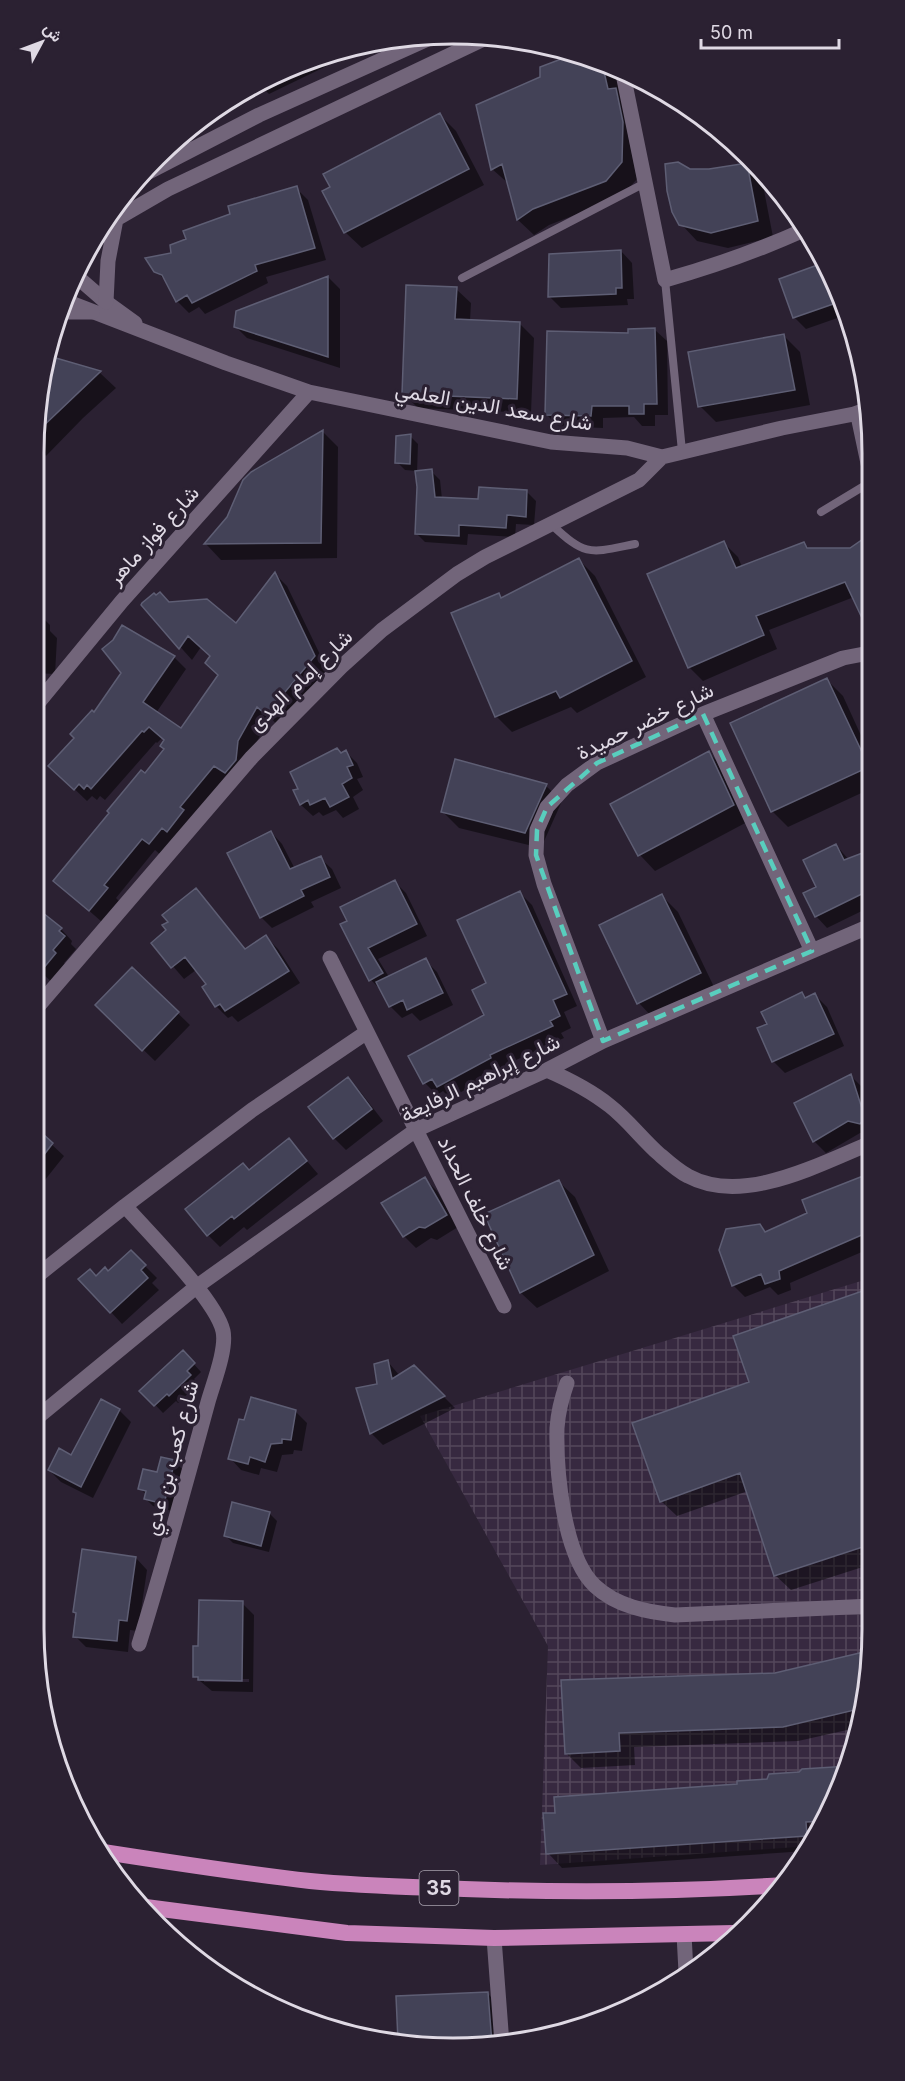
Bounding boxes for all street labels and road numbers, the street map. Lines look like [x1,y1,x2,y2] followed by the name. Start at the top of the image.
[393,376,595,441] street label: شارع سعد الدين العلمي
[101,480,205,592] street label: شارع فواز ماهر
[243,624,359,737] street label: شارع إمام الهدى
[573,677,718,767] street label: شارع خضر حميدة
[396,1029,565,1129] street label: شارع إبراهيم الرفايعة
[431,1132,519,1275] street label: شارع خلف الحداد
[138,1378,208,1539] street label: شارع كعب بن عدي
[420,1871,458,1905] road number: 35

